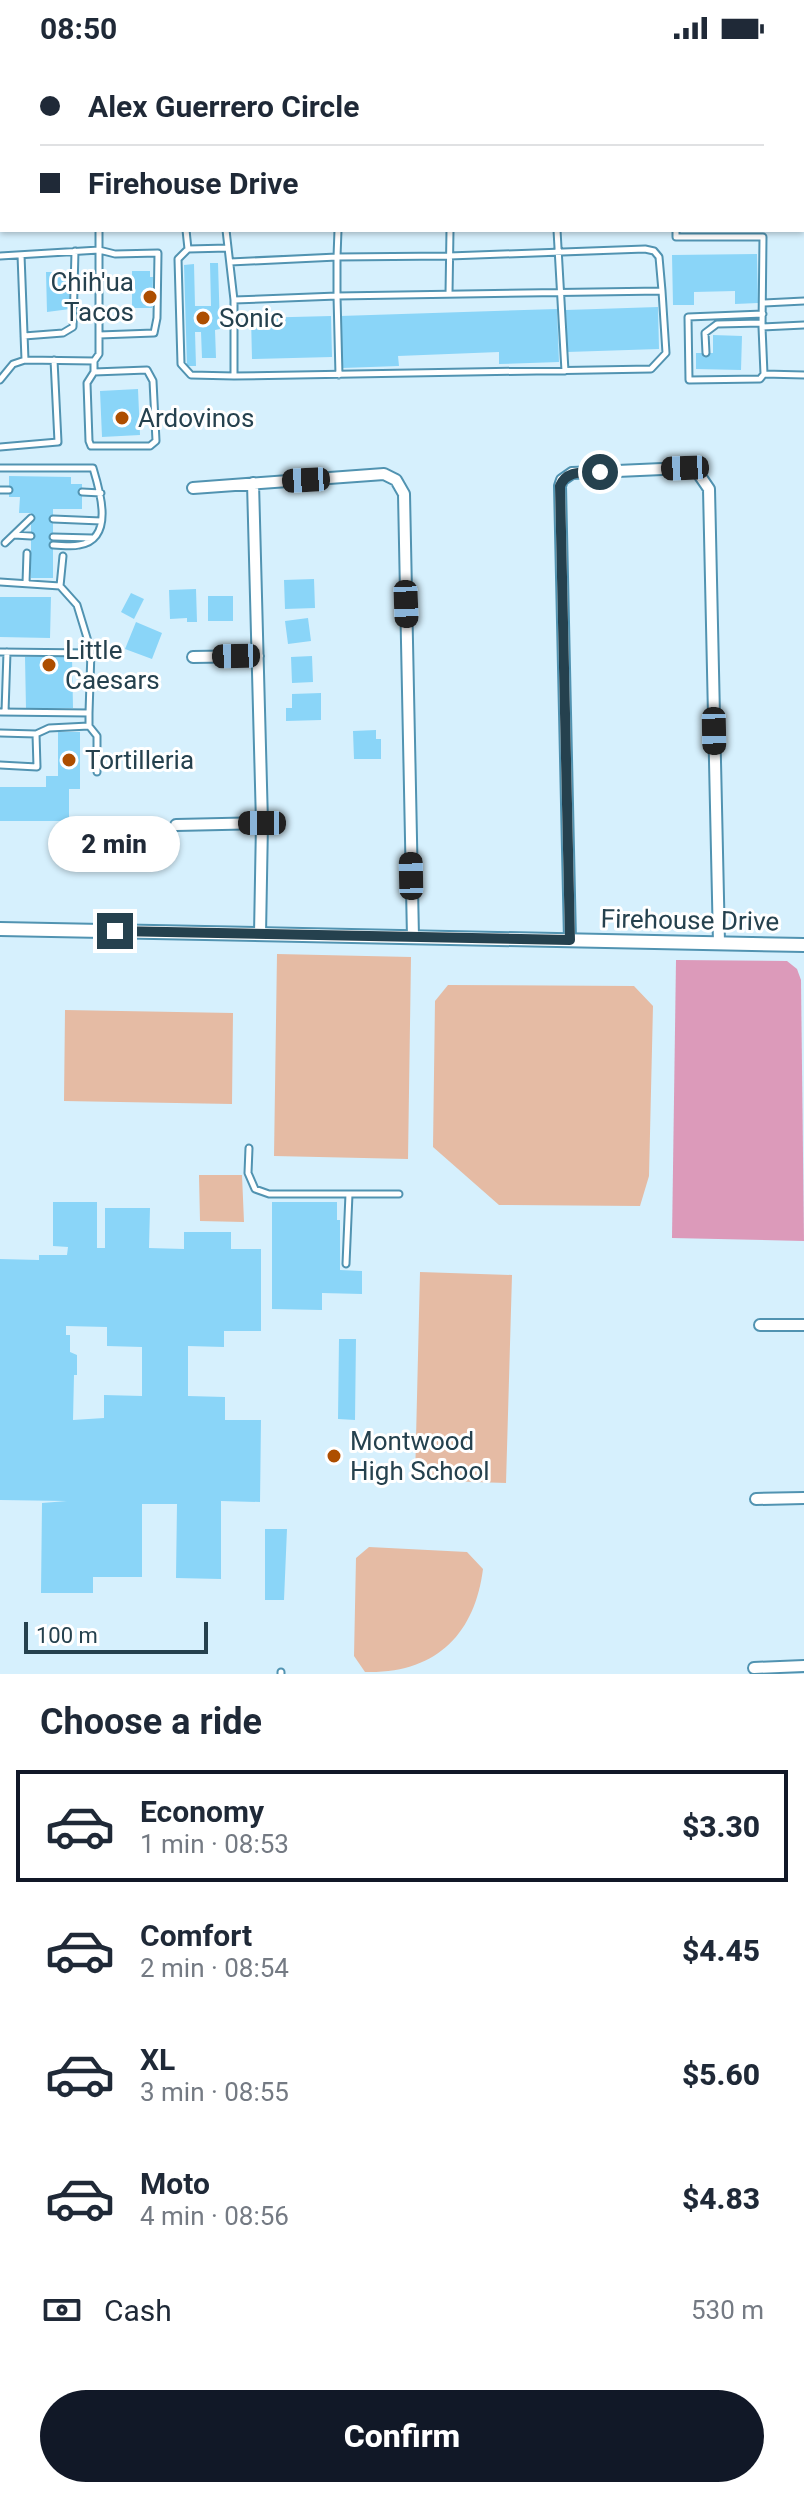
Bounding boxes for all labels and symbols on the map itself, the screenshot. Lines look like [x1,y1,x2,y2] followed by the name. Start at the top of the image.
[50,267,134,327] place label: Chih'ua Tacos
[141,288,159,306] marker: Chih'ua Tacos
[219,303,284,333] place label: Sonic
[194,309,212,327] marker: Sonic
[138,403,254,433] place label: Ardovinos
[113,409,131,427] marker: Ardovinos
[582,454,618,490] route start
[661,455,709,481] car
[281,467,331,493] car
[393,580,419,628] car
[65,635,160,695] place label: Little Caesars
[212,644,260,668] car
[40,656,58,674] marker: Little Caesars
[702,707,726,755] car
[85,745,194,775] place label: Tortilleria
[60,751,78,769] marker: Tortilleria
[238,811,286,835] car
[49,815,181,871] callout: 2 min
[399,852,423,900] car
[600,903,780,937] street label: Firehouse Drive
[97,913,133,949] route end
[350,1426,490,1486] place label: Montwood High School
[325,1447,343,1465] marker: Montwood High School
[24,1618,208,1654] scale bar

